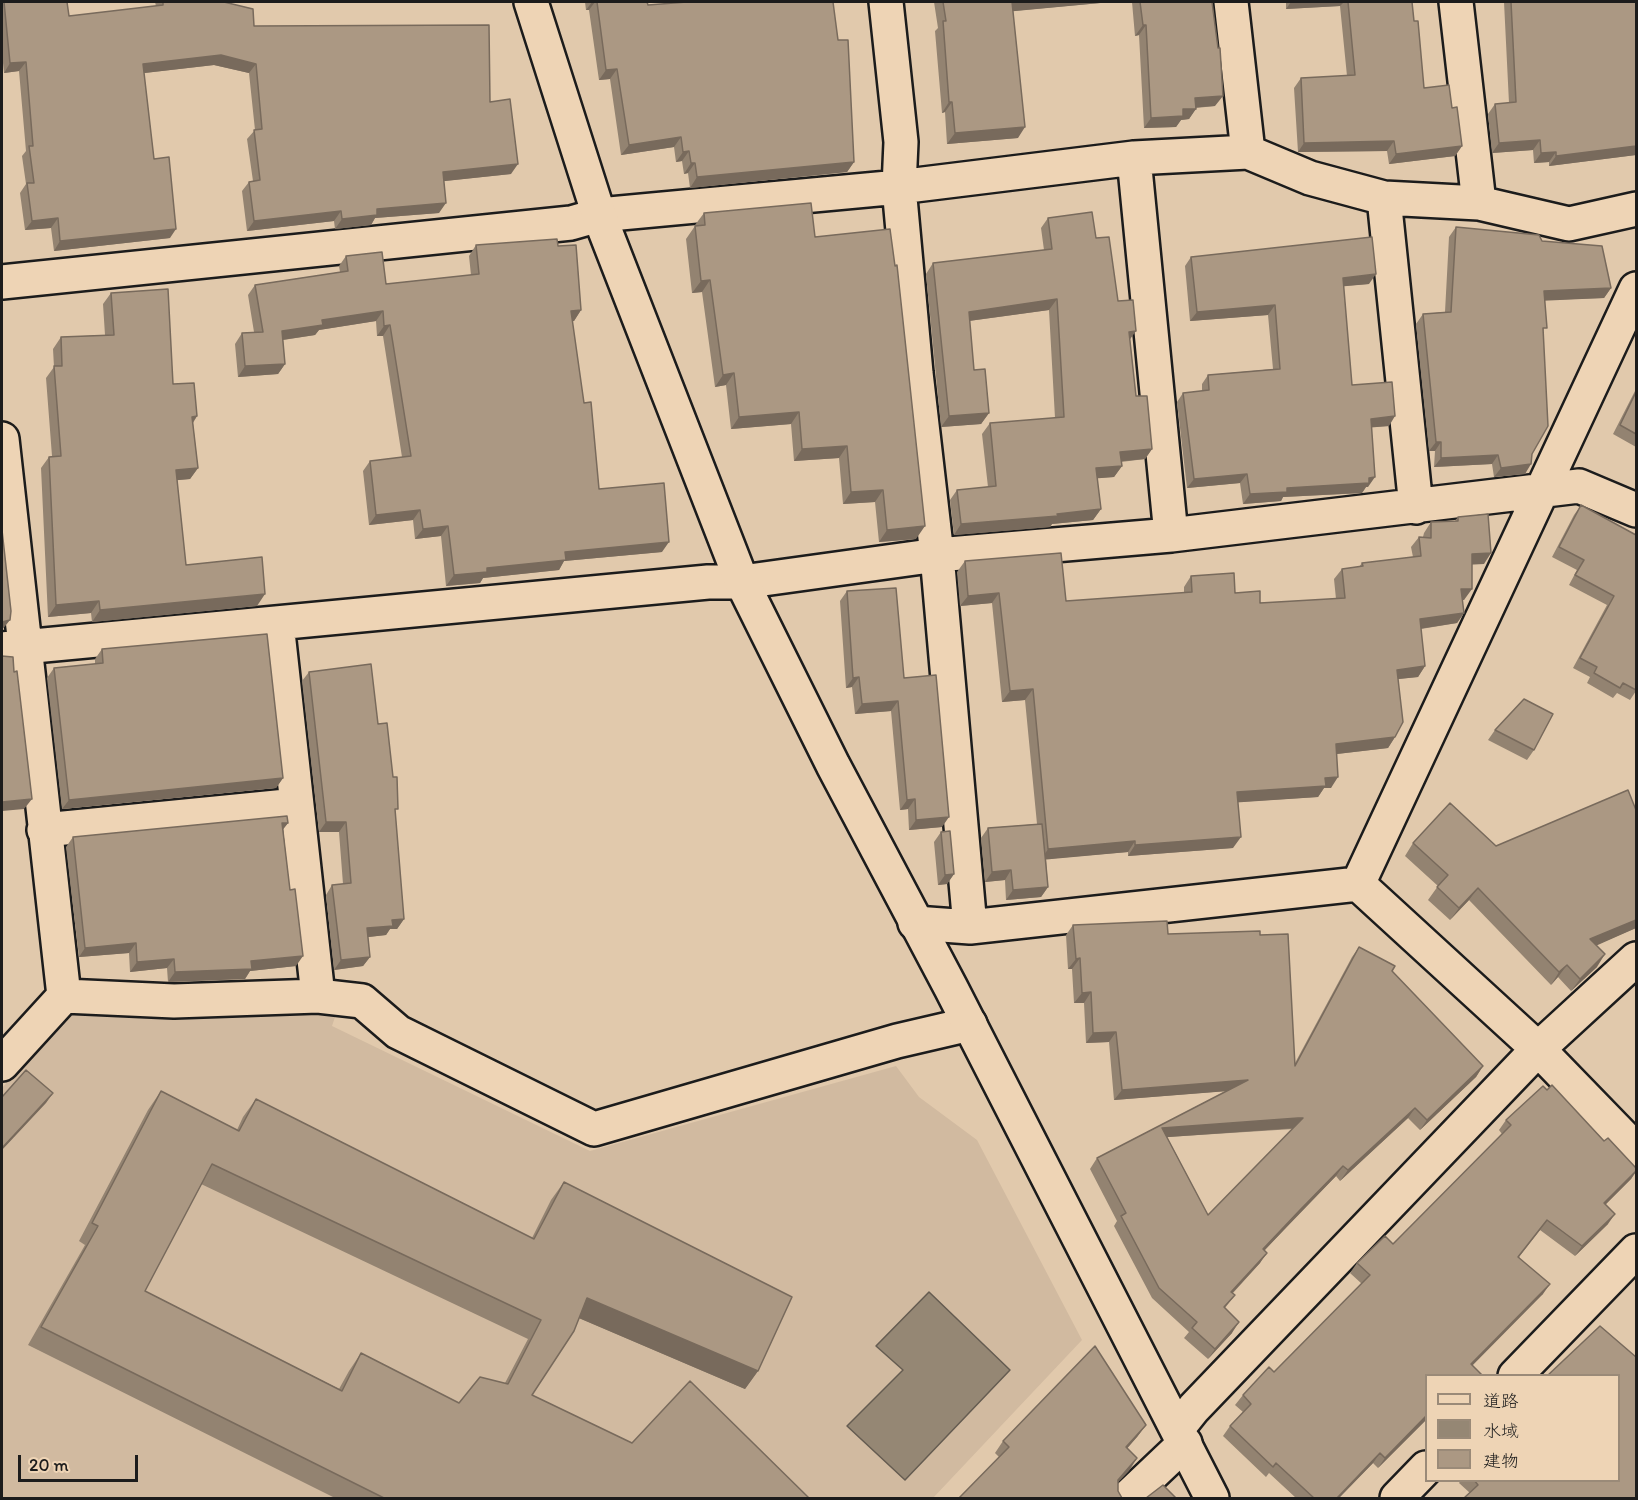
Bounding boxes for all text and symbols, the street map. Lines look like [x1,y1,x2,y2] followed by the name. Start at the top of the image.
[1425,1374,1620,1482] legend
[1483,1390,1519,1412] text: 道路
[1483,1420,1519,1442] text: 水域
[21,1443,141,1481] scale bar
[1483,1450,1519,1472] text: 建物
[29,1454,69,1476] text: 20 m

